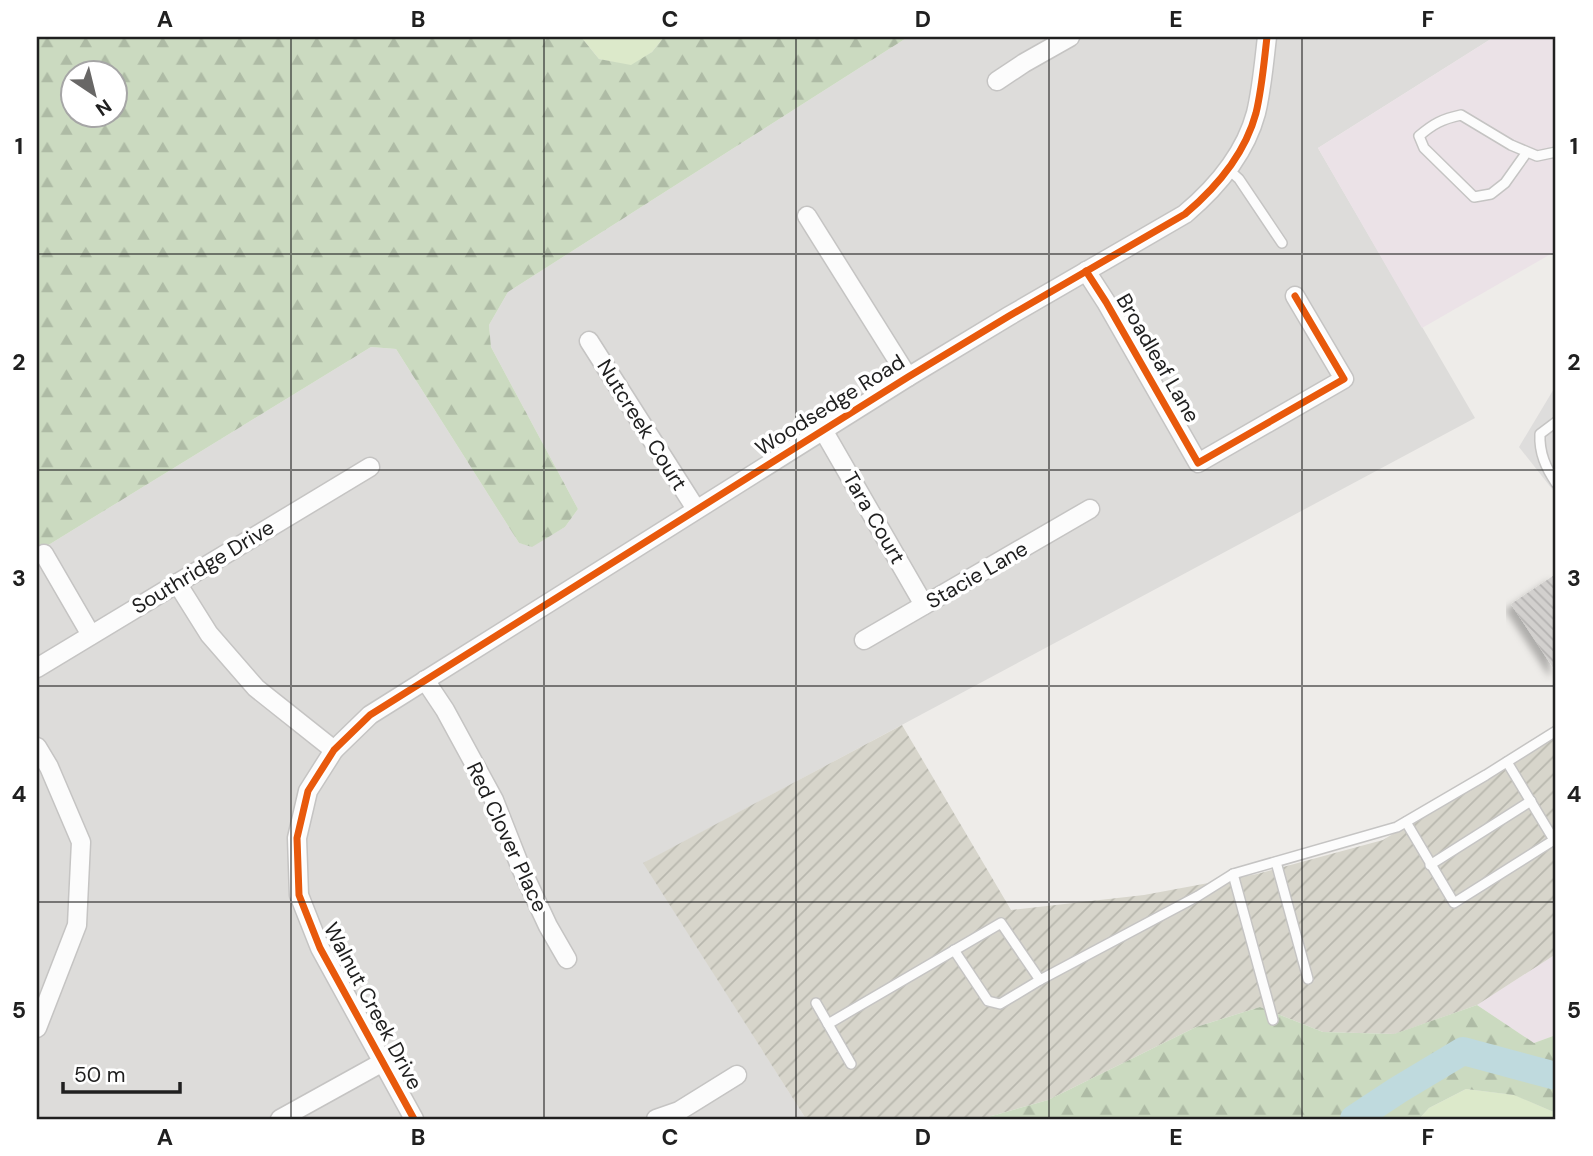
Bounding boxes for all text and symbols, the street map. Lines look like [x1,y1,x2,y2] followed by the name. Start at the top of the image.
[157,4,173,34] text: A
[411,4,425,34] text: B
[662,4,678,34] text: C
[915,4,931,34] text: D
[1169,4,1183,34] text: E
[1422,4,1435,34] text: F
[60,60,130,130] north arrow
[91,93,116,122] text: N
[15,131,23,161] text: 1
[1570,131,1578,161] text: 1
[1110,289,1206,428] street label: Broadleaf Lane
[12,347,26,377] text: 2
[1567,347,1581,377] text: 2
[750,348,910,462] street label: Woodsedge Road
[591,354,693,496] street label: Nutcreek Court
[836,467,912,569] street label: Tara Court
[127,513,279,621] street label: Southridge Drive
[921,535,1033,615] street label: Stacie Lane
[12,563,26,593] text: 3
[1567,563,1581,593] text: 3
[460,758,554,917] street label: Red Clover Place
[12,779,27,809] text: 4
[1567,779,1582,809] text: 4
[317,918,429,1095] street label: Walnut Creek Drive
[12,995,26,1025] text: 5
[1567,995,1581,1025] text: 5
[63,1051,180,1095] scale bar
[74,1061,125,1089] text: 50 m
[157,1122,173,1152] text: A
[411,1122,425,1152] text: B
[662,1122,678,1152] text: C
[915,1122,931,1152] text: D
[1169,1122,1183,1152] text: E
[1422,1122,1435,1152] text: F

